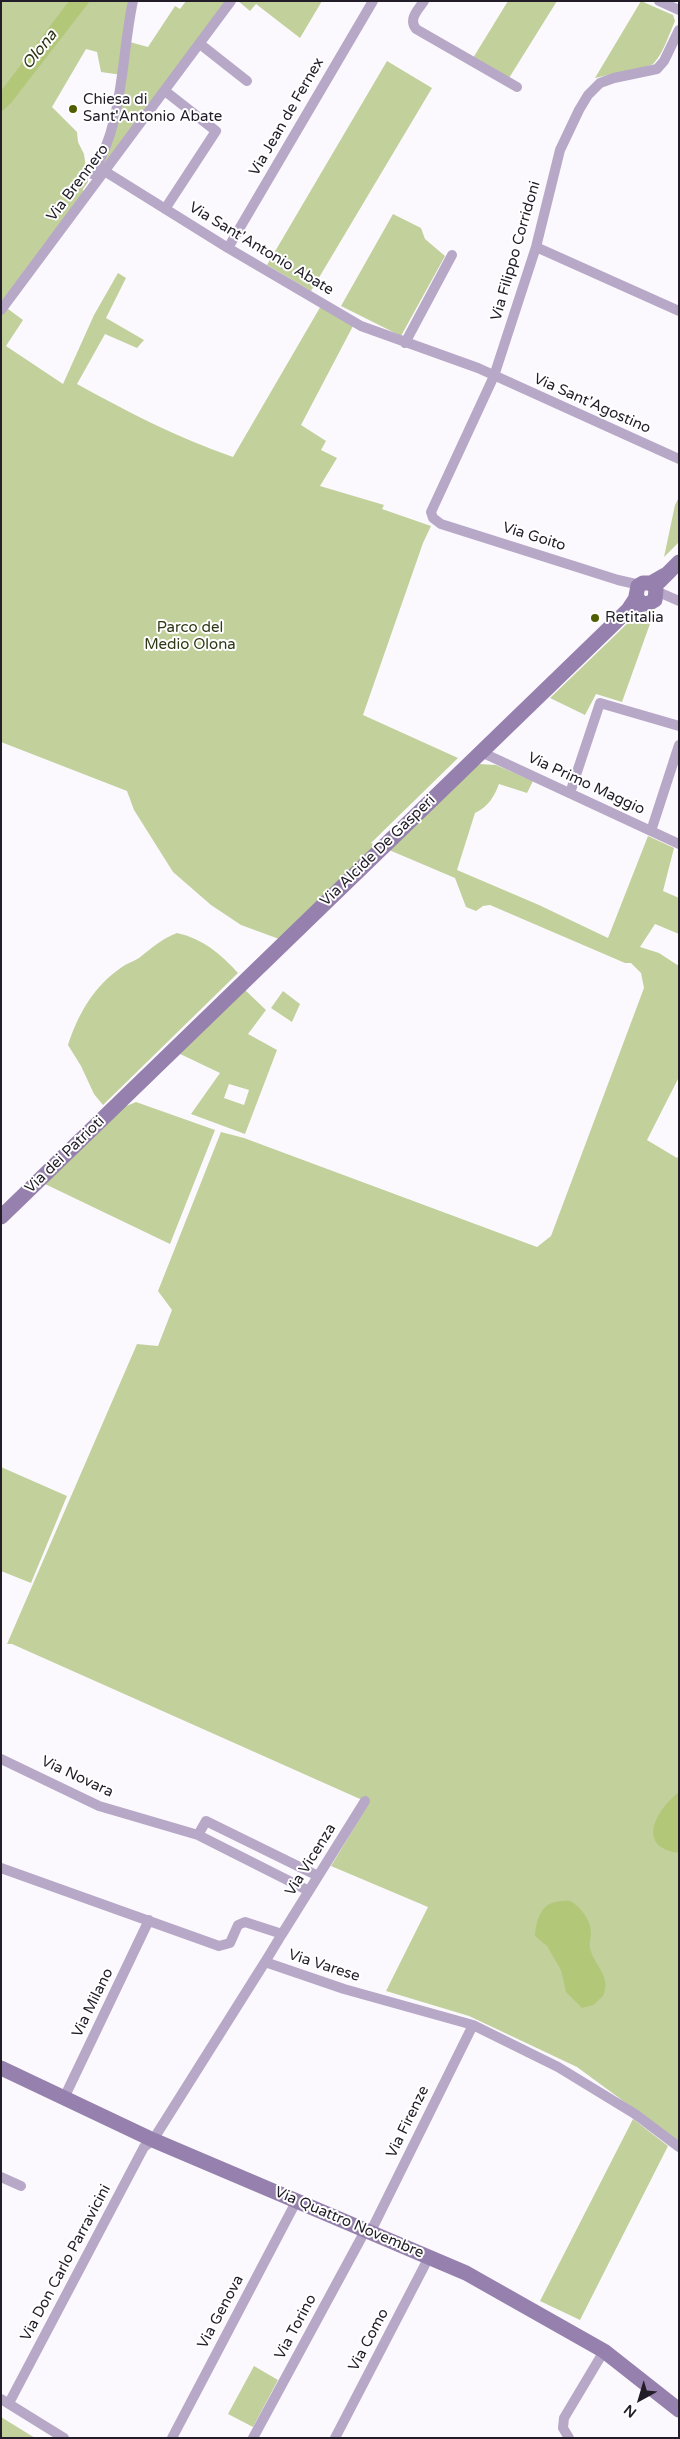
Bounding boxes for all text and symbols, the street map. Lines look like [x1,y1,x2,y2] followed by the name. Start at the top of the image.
[18,26,62,74] water label: Olona
[246,55,328,179] street label: Via Jean de Fernex
[83,91,222,126] place label: Chiesa di Sant'Antonio Abate
[67,103,79,115] marker: Chiesa di Sant'Antonio Abate
[43,141,113,225] street label: Via Brennero
[487,179,545,323] street label: Via Filippo Corridoni
[185,199,337,299] street label: Via Sant'Antonio Abate
[531,370,653,438] street label: Via Sant'Agostino
[500,519,568,555] street label: Via Goito
[605,609,664,627] place label: Retitalia
[589,612,601,624] marker: Retitalia
[144,619,236,654] park label: Parco del Medio Olona
[525,749,647,819] street label: Via Primo Maggio
[317,792,439,910] street label: Via Alcide De Gasperi
[21,1113,109,1197] street label: Via dei Patrioti
[38,1752,116,1802] street label: Via Novara
[282,1821,340,1899] street label: Via Vicenza
[286,1946,362,1986] street label: Via Varese
[69,1965,117,2041] street label: Via Milano
[383,2083,433,2161] street label: Via Firenze
[17,2182,115,2344] street label: Via Don Carlo Parravicini
[272,2183,426,2263] street label: Via Quattro Novembre
[194,2272,248,2352] street label: Via Genova
[271,2291,321,2363] street label: Via Torino
[345,2306,393,2374] street label: Via Como
[615,2374,665,2424] north arrow
[621,2401,640,2421] text: N

